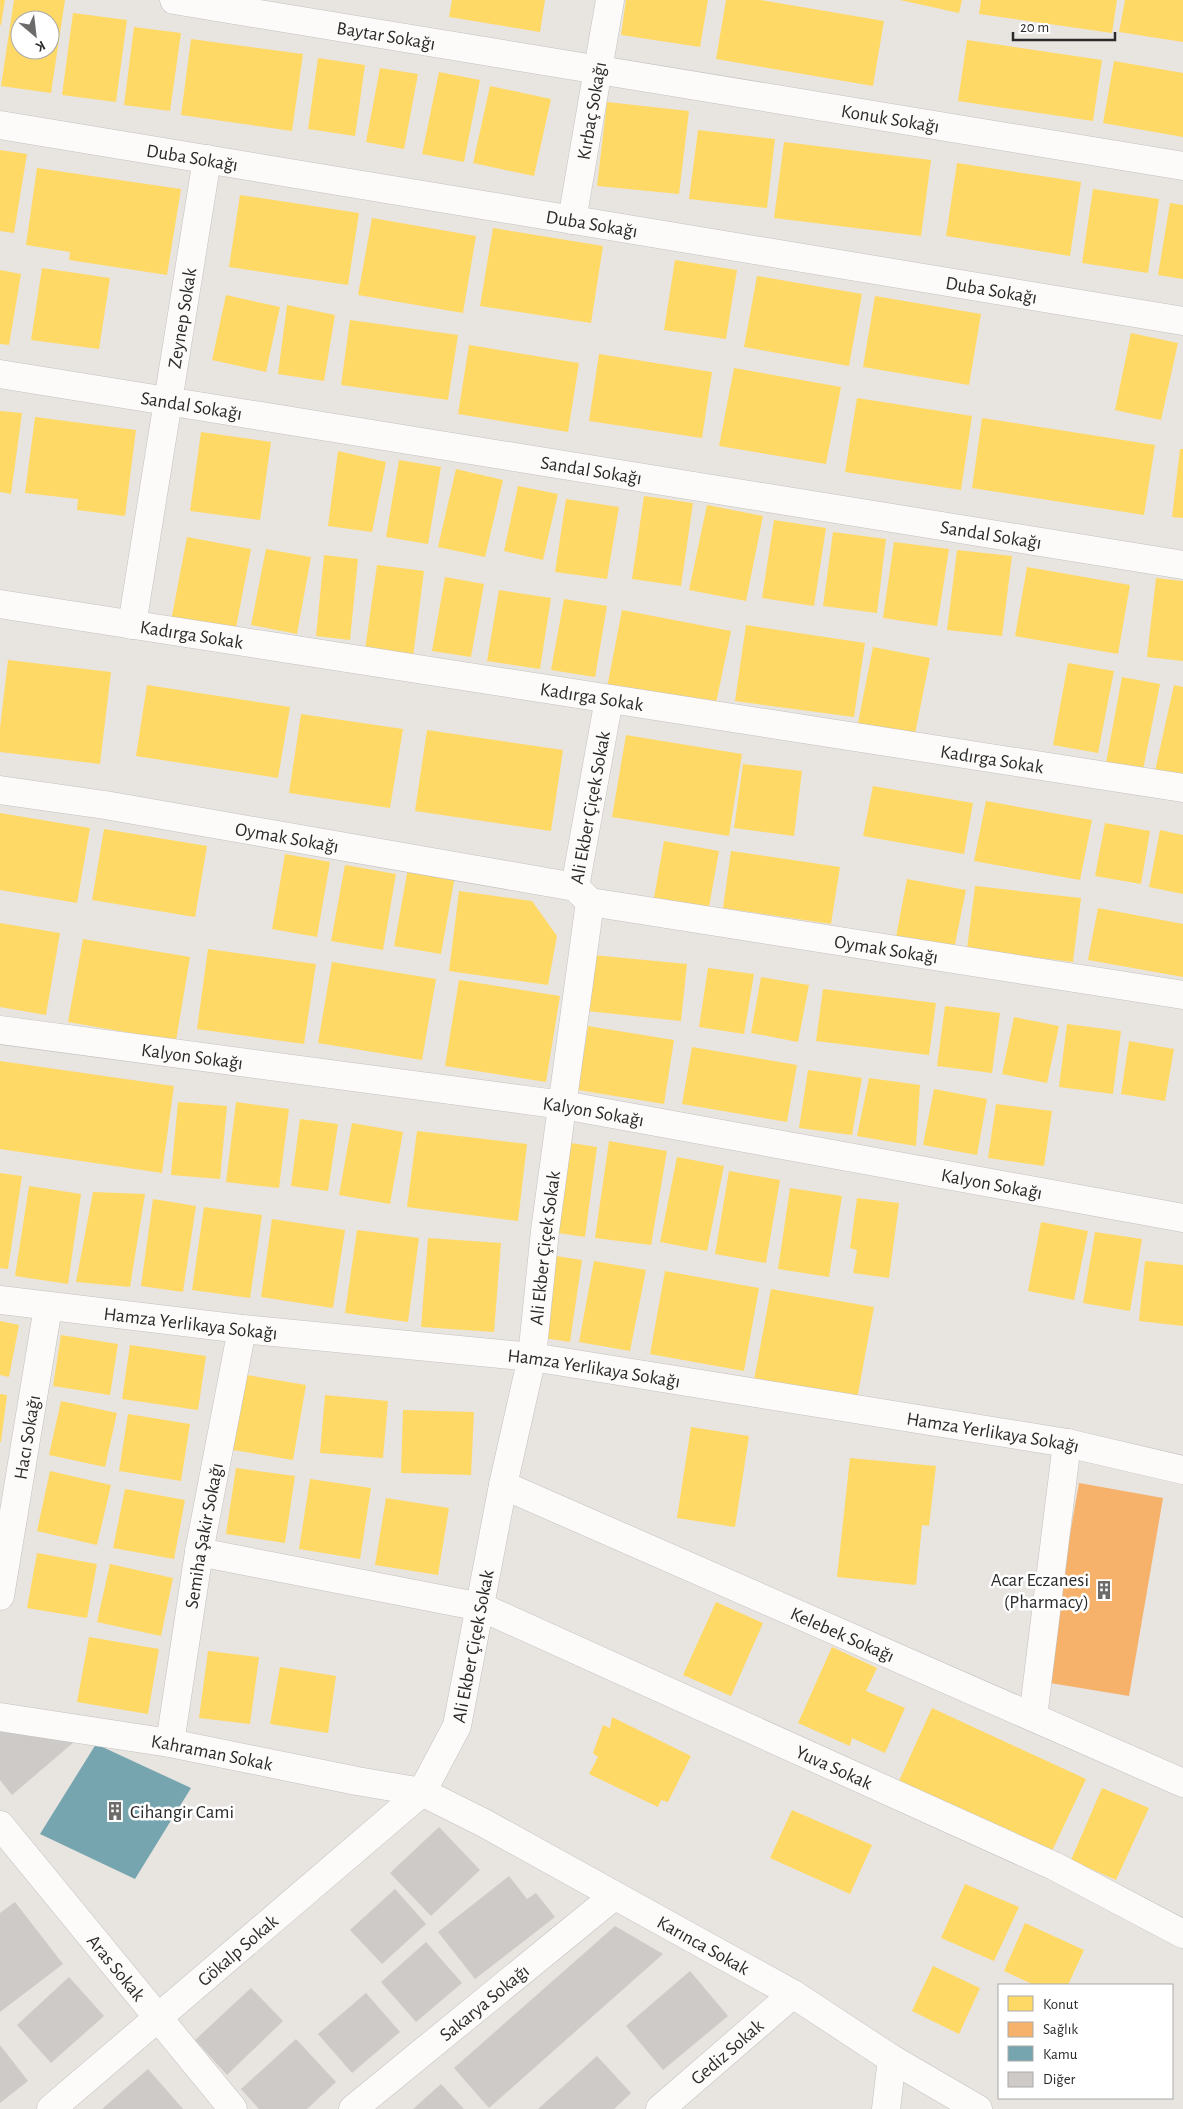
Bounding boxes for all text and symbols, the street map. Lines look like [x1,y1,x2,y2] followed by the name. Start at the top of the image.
[10,10,60,60] north arrow
[1013,10,1116,42] scale bar
[335,19,437,54] street label: Baytar Sokağı
[1020,20,1049,35] text: 20 m
[33,37,48,54] text: K
[575,60,610,161] street label: Kırbaç Sokağı
[840,102,941,137] street label: Konuk Sokağı
[145,141,239,175] street label: Duba Sokağı
[544,208,639,241] street label: Duba Sokağı
[165,266,200,370] street label: Zeynep Sokak
[944,274,1038,308] street label: Duba Sokağı
[139,389,243,424] street label: Sandal Sokağı
[539,453,643,488] street label: Sandal Sokağı
[939,518,1043,553] street label: Sandal Sokağı
[139,618,245,653] street label: Kadırga Sokak
[539,680,645,715] street label: Kadırga Sokak
[568,729,614,886] street label: Ali Ekber Çiçek Sokak
[939,742,1045,777] street label: Kadırga Sokak
[234,820,340,857] street label: Oymak Sokağı
[833,932,939,967] street label: Oymak Sokağı
[140,1041,244,1073] street label: Kalyon Sokağı
[541,1094,645,1131] street label: Kalyon Sokağı
[940,1166,1044,1203] street label: Kalyon Sokağı
[527,1170,564,1326] street label: Ali Ekber Çiçek Sokak
[103,1305,278,1343] street label: Hamza Yerlikaya Sokağı
[507,1347,682,1392] street label: Hamza Yerlikaya Sokağı
[11,1394,44,1481] street label: Hacı Sokağı
[905,1409,1081,1457] street label: Hamza Yerlikaya Sokağı
[183,1461,227,1610] street label: Semiha Şakir Sokağı
[450,1568,498,1724] street label: Ali Ekber Çiçek Sokak
[991,1571,1089,1612] place label: Acar Eczanesi (Pharmacy)
[1093,1579,1115,1601] building icon: Acar Eczanesi (Pharmacy)
[787,1604,897,1666] street label: Kelebek Sokağı
[150,1732,275,1775] street label: Kahraman Sokak
[793,1743,875,1794] street label: Yuva Sokak
[104,1800,126,1822] building icon: Cihangir Cami
[130,1803,234,1822] place label: Cihangir Cami
[195,1912,282,1990] street label: Gökalp Sokak
[654,1913,752,1979] street label: Karınca Sokak
[83,1931,148,2005] street label: Aras Sokak
[437,1961,533,2045] street label: Sakarya Sokağı
[998,1984,1173,2099] legend
[1043,1997,1078,2012] text: Konut
[688,2016,768,2089] street label: Gediz Sokak
[1043,2022,1078,2037] text: Sağlık
[1043,2047,1078,2062] text: Kamu
[1043,2072,1076,2087] text: Diğer

